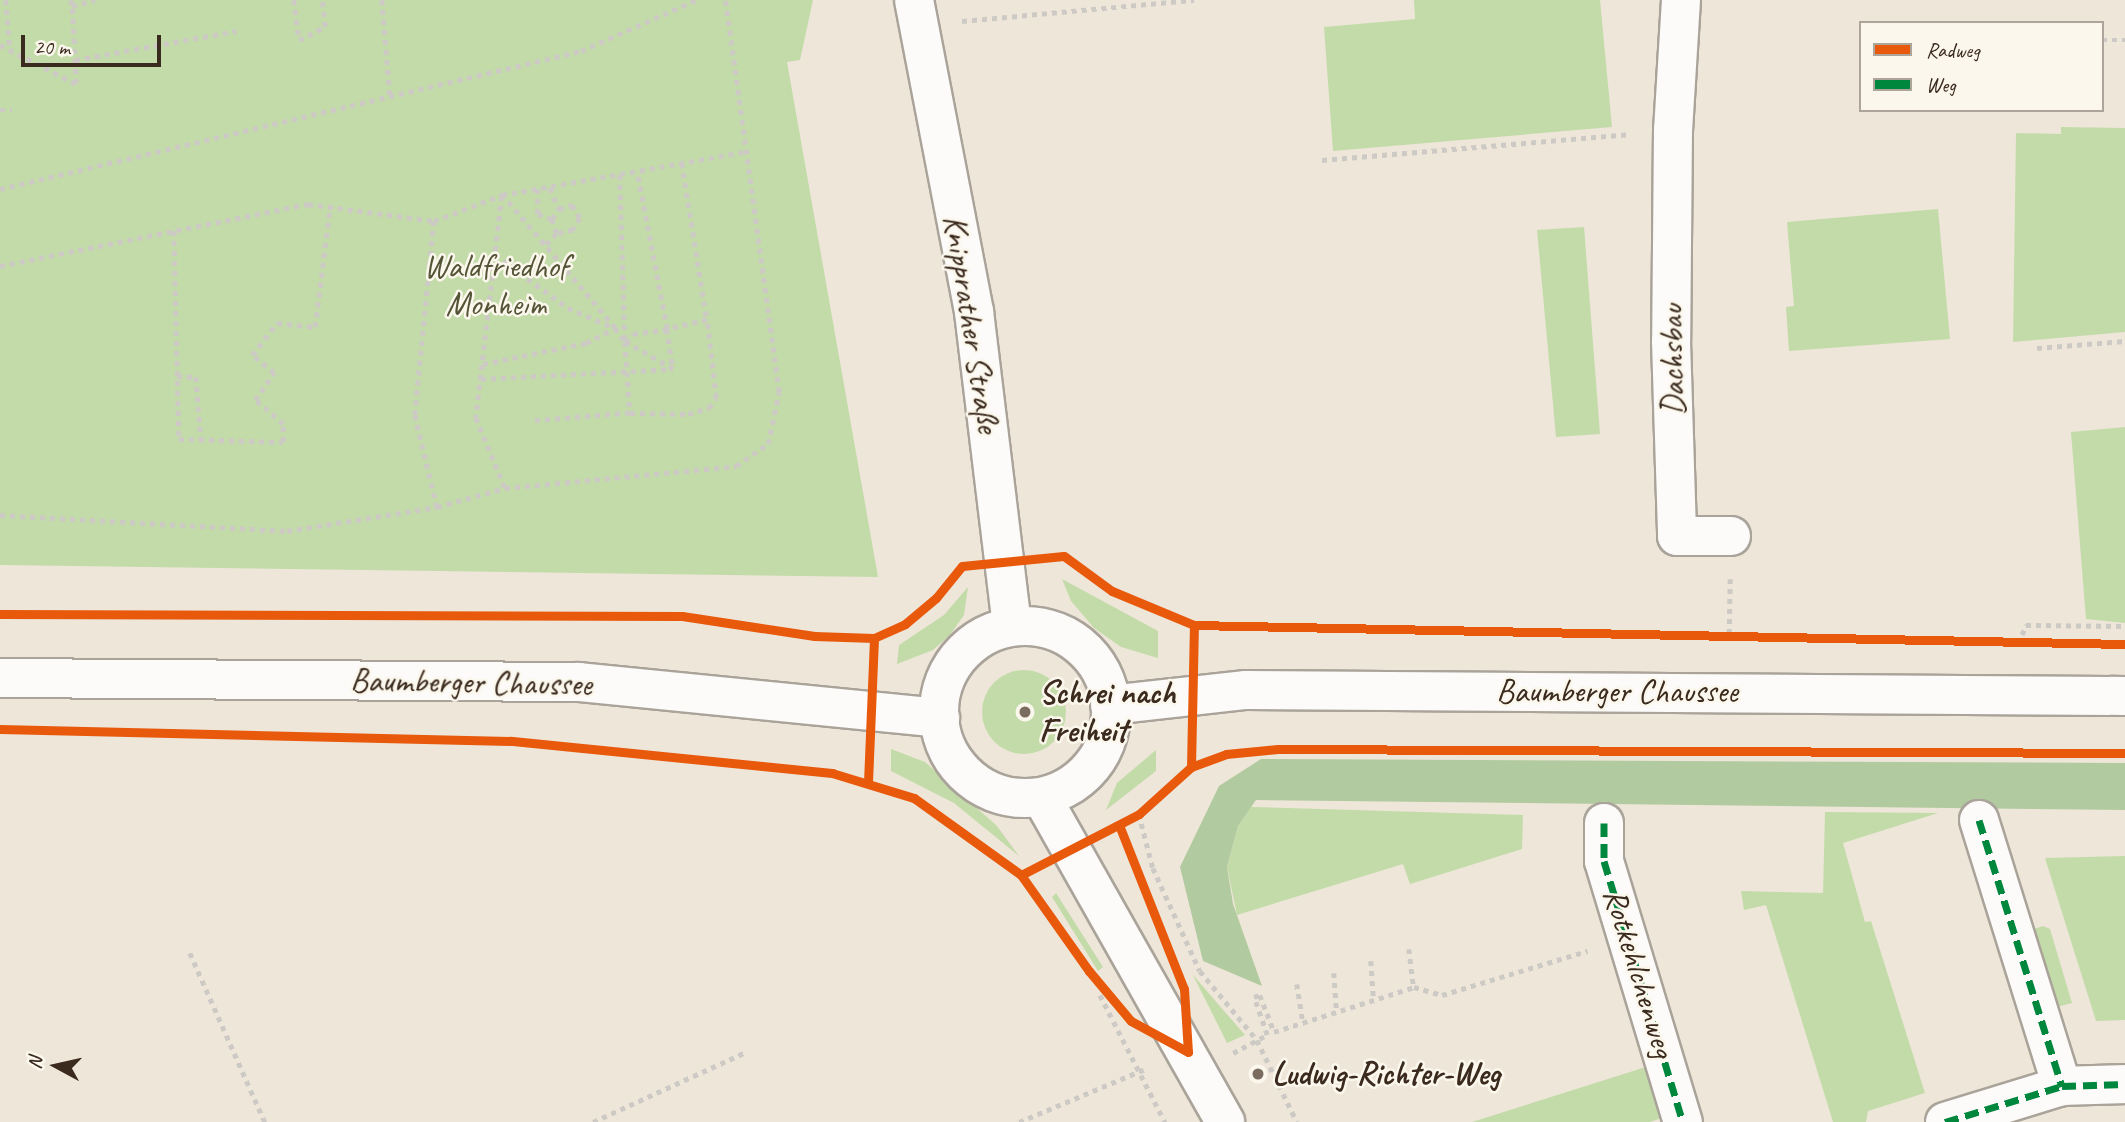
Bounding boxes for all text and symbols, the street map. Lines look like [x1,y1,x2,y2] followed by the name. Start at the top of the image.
[24,21,164,65] scale bar
[1859,21,2104,112] legend
[34,34,70,60] text: 20 m
[1926,37,1980,63] text: Radweg
[1926,72,1956,98] text: Weg
[934,212,1008,436] street label: Knipprather Straße
[424,247,568,325] park label: Waldfriedhof Monheim
[1652,304,1694,416] street label: Dachsbau
[349,661,593,705] street label: Baumberger Chaussee
[1495,672,1739,712] street label: Baumberger Chaussee
[1039,673,1176,751] place label: Schrei nach Freiheit
[1017,704,1033,720] marker: Schrei nach Freiheit
[1594,884,1684,1062] street label: Rotkehlchenweg
[21,1031,91,1101] north arrow
[1272,1054,1500,1094] place label: Ludwig-Richter-Weg
[23,1056,48,1071] text: N
[1250,1066,1266,1082] marker: Ludwig-Richter-Weg

